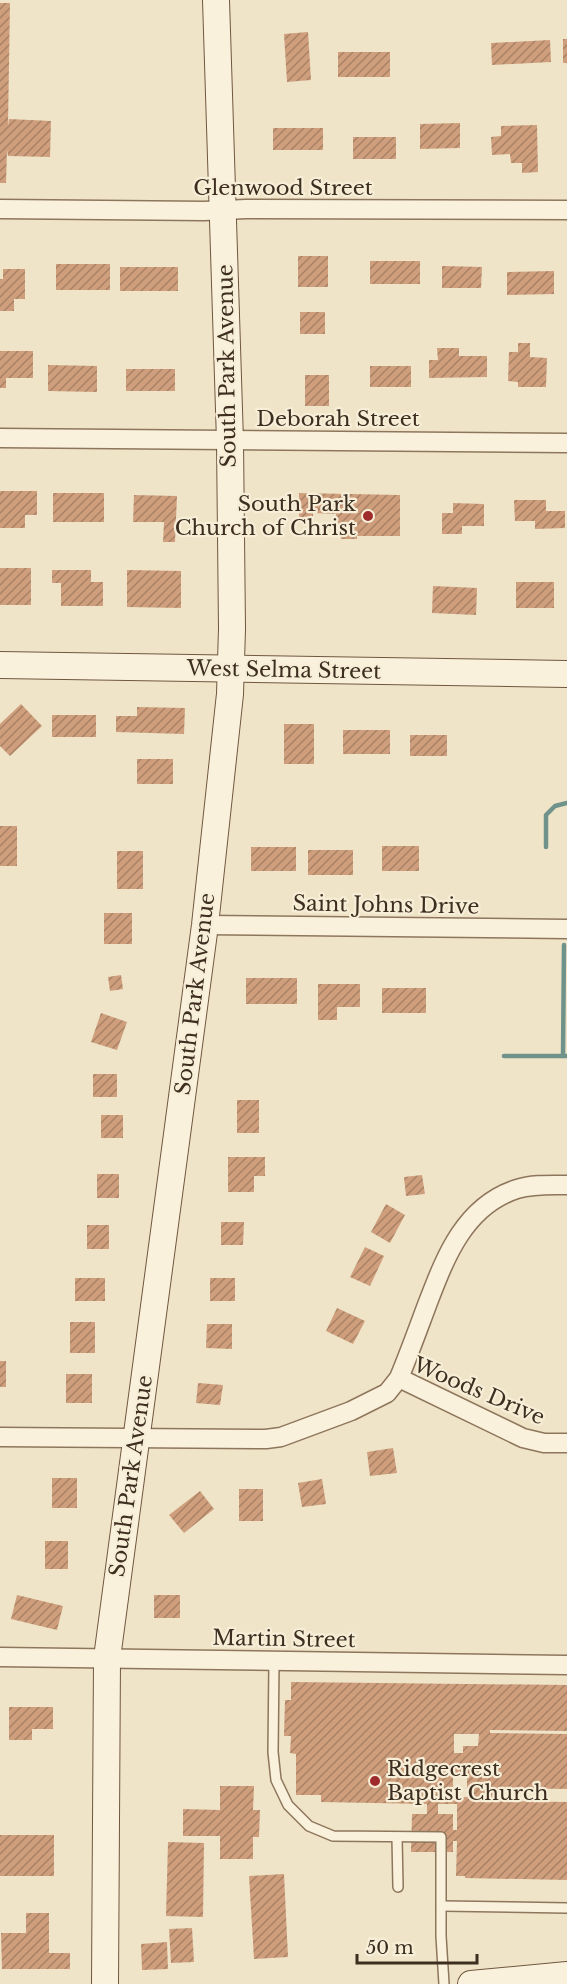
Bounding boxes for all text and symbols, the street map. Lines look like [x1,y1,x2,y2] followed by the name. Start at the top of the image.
[193,175,373,201] street label: Glenwood Street
[212,264,242,468] street label: South Park Avenue
[256,406,420,432] street label: Deborah Street
[175,491,356,541] place label: South Park Church of Christ
[361,509,375,523] marker: South Park Church of Christ
[186,655,381,685] street label: West Selma Street
[292,890,480,920] street label: Saint Johns Drive
[170,891,220,1097] street label: South Park Avenue
[408,1351,549,1430] street label: Woods Drive
[104,1373,158,1579] street label: South Park Avenue
[212,1625,356,1653] street label: Martin Street
[387,1756,548,1806] place label: Ridgecrest Baptist Church
[368,1774,382,1788] marker: Ridgecrest Baptist Church
[357,1927,477,1965] scale bar
[366,1937,414,1959] text: 50 m

